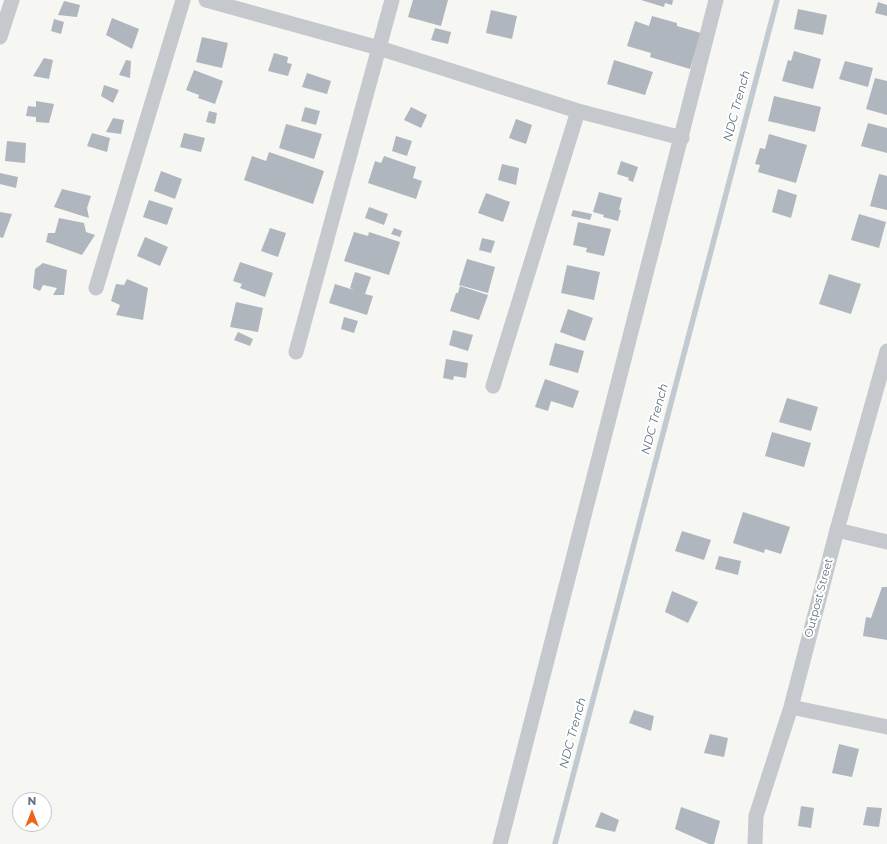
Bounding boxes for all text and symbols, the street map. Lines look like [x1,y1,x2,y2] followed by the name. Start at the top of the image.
[721,69,753,143] water label: NDC Trench
[639,382,671,456] water label: NDC Trench
[802,557,836,639] street label: Outpost Street
[557,696,589,770] water label: NDC Trench
[12,792,52,832] north arrow
[28,794,36,808] text: N

